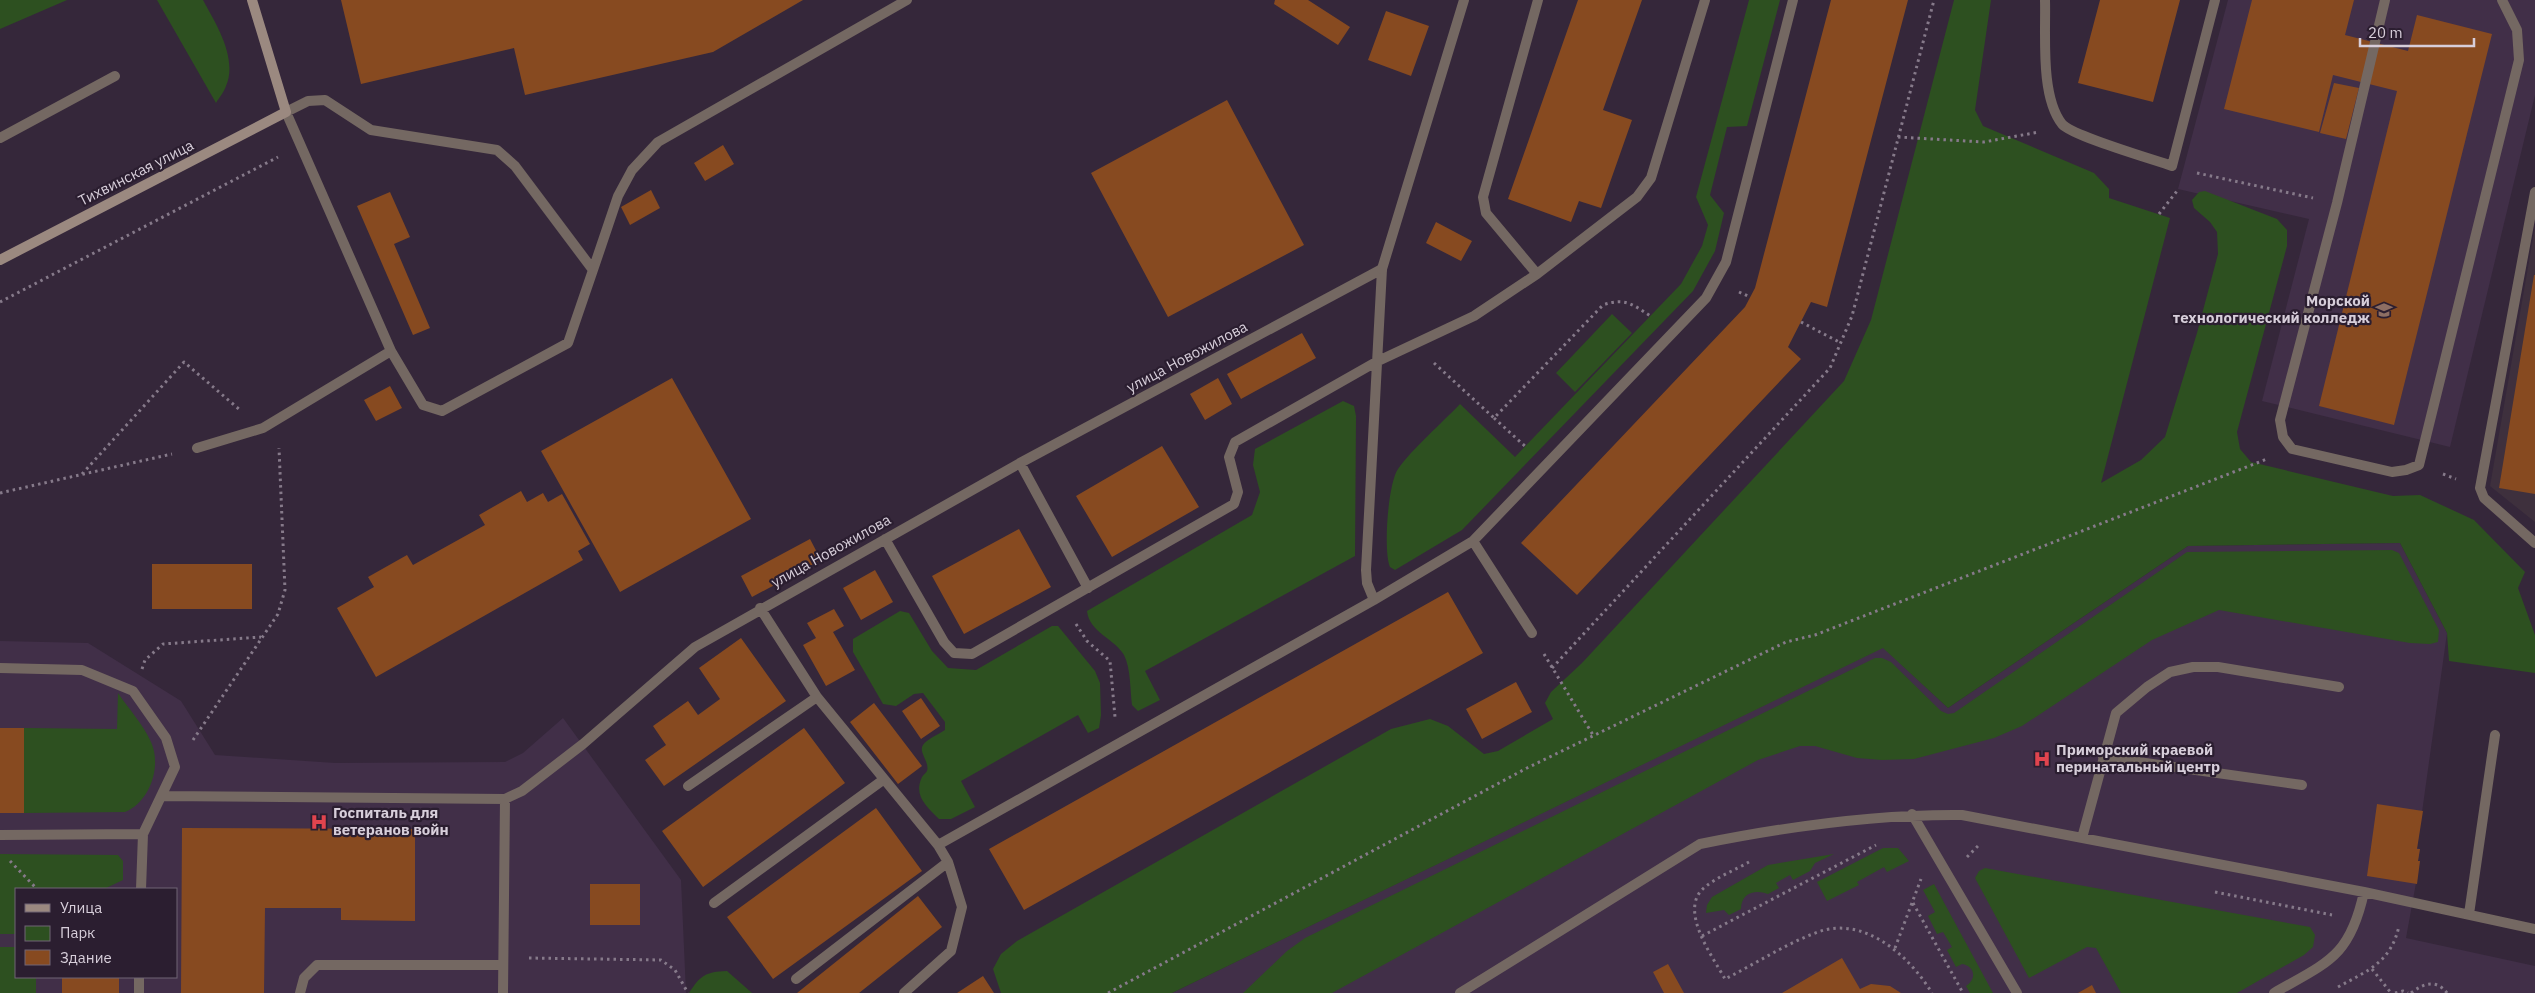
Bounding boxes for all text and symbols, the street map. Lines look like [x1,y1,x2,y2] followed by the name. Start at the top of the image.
[2360,15,2474,47] scale bar
[2368,23,2403,42] text: 20 m
[75,135,197,210] street label: Тихвинская улица
[2173,291,2370,327] place label: Морской технологический колледж
[2374,300,2394,320] school or university icon: Морской технологический колледж
[1123,317,1250,396] street label: улица Новожилова
[767,510,894,591] street label: улица Новожилова
[2056,740,2220,776] place label: Приморский краевой перинатальный центр
[2032,749,2052,769] hospital icon: Приморский краевой перинатальный центр
[333,803,449,839] place label: Госпиталь для ветеранов войн
[309,812,329,832] hospital icon: Госпиталь для ветеранов войн
[15,888,178,978] legend
[60,898,102,917] text: Улица
[60,923,95,942] text: Парк
[60,948,112,967] text: Здание

